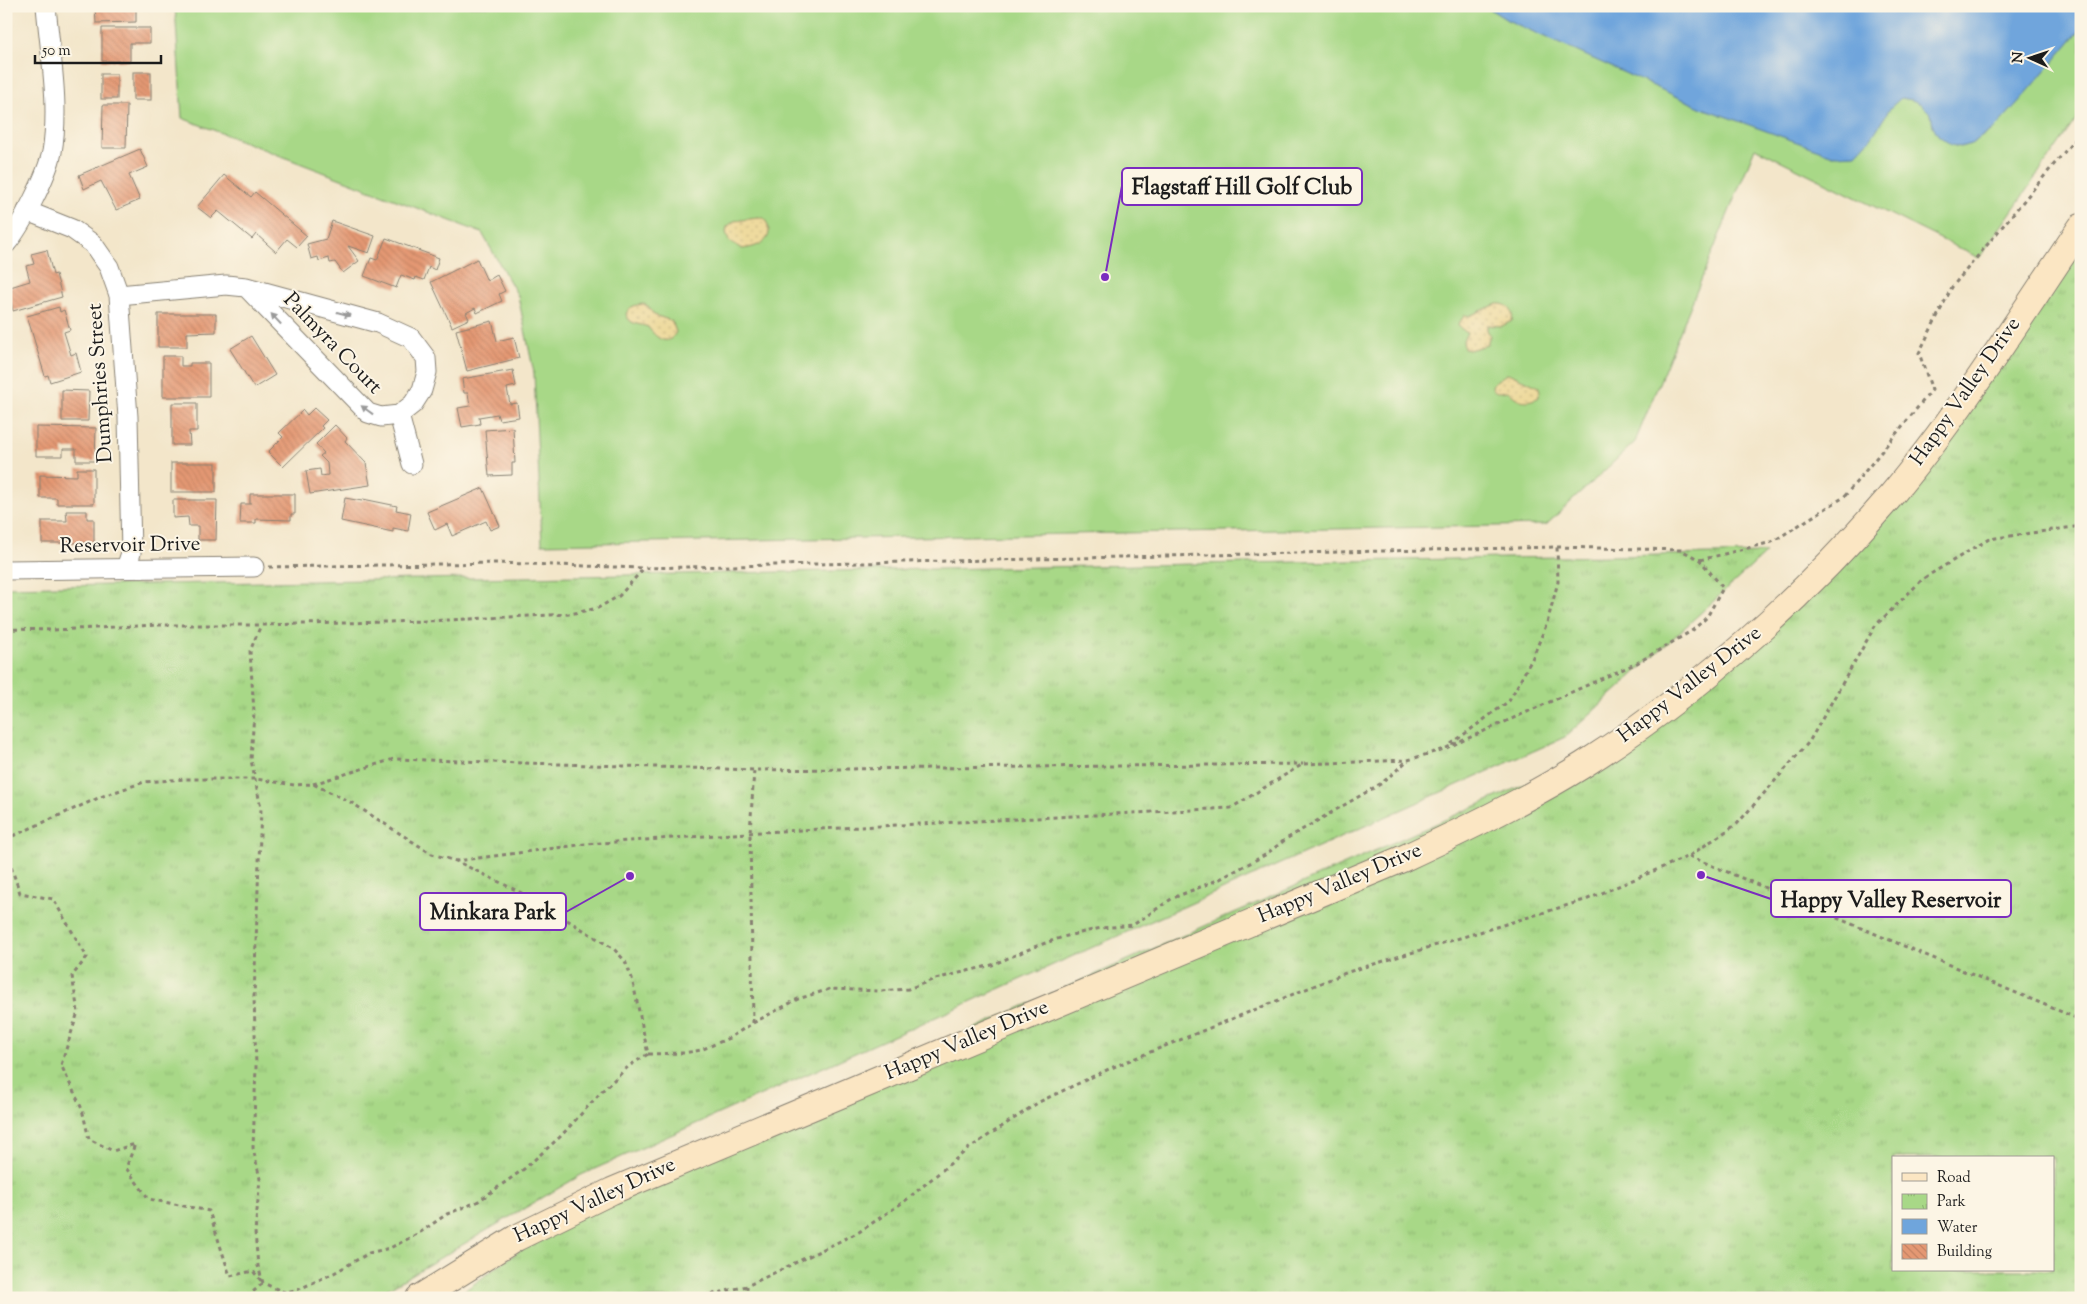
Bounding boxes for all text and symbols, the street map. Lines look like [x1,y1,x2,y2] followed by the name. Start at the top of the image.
[35,32,161,64] scale bar
[2004,32,2054,82] north arrow
[41,41,71,62] text: 50 m
[2009,51,2029,64] text: N
[1122,168,1362,205] callout: Flagstaff Hill Golf Club
[1132,173,1352,205] text: Flagstaff Hill Golf Club
[276,286,388,402] street label: Palmyra Court
[80,302,122,464] street label: Dumphries Street
[336,310,351,318] one-way arrow
[1903,312,2029,472] street label: Happy Valley Drive
[270,313,282,325] one-way arrow
[360,405,374,415] one-way arrow
[59,530,201,562] street label: Reservoir Drive
[1612,619,1768,751] street label: Happy Valley Drive
[1253,836,1427,932] street label: Happy Valley Drive
[1771,880,2011,917] callout: Happy Valley Reservoir
[1781,886,2002,918] text: Happy Valley Reservoir
[420,893,566,930] callout: Minkara Park
[430,898,556,930] text: Minkara Park
[880,993,1054,1089] street label: Happy Valley Drive
[509,1150,681,1252] street label: Happy Valley Drive
[1892,1156,2054,1272] legend
[1937,1168,1971,1189] text: Road
[1937,1192,1966,1213] text: Park
[1937,1218,1978,1239] text: Water
[1937,1242,1992,1263] text: Building

